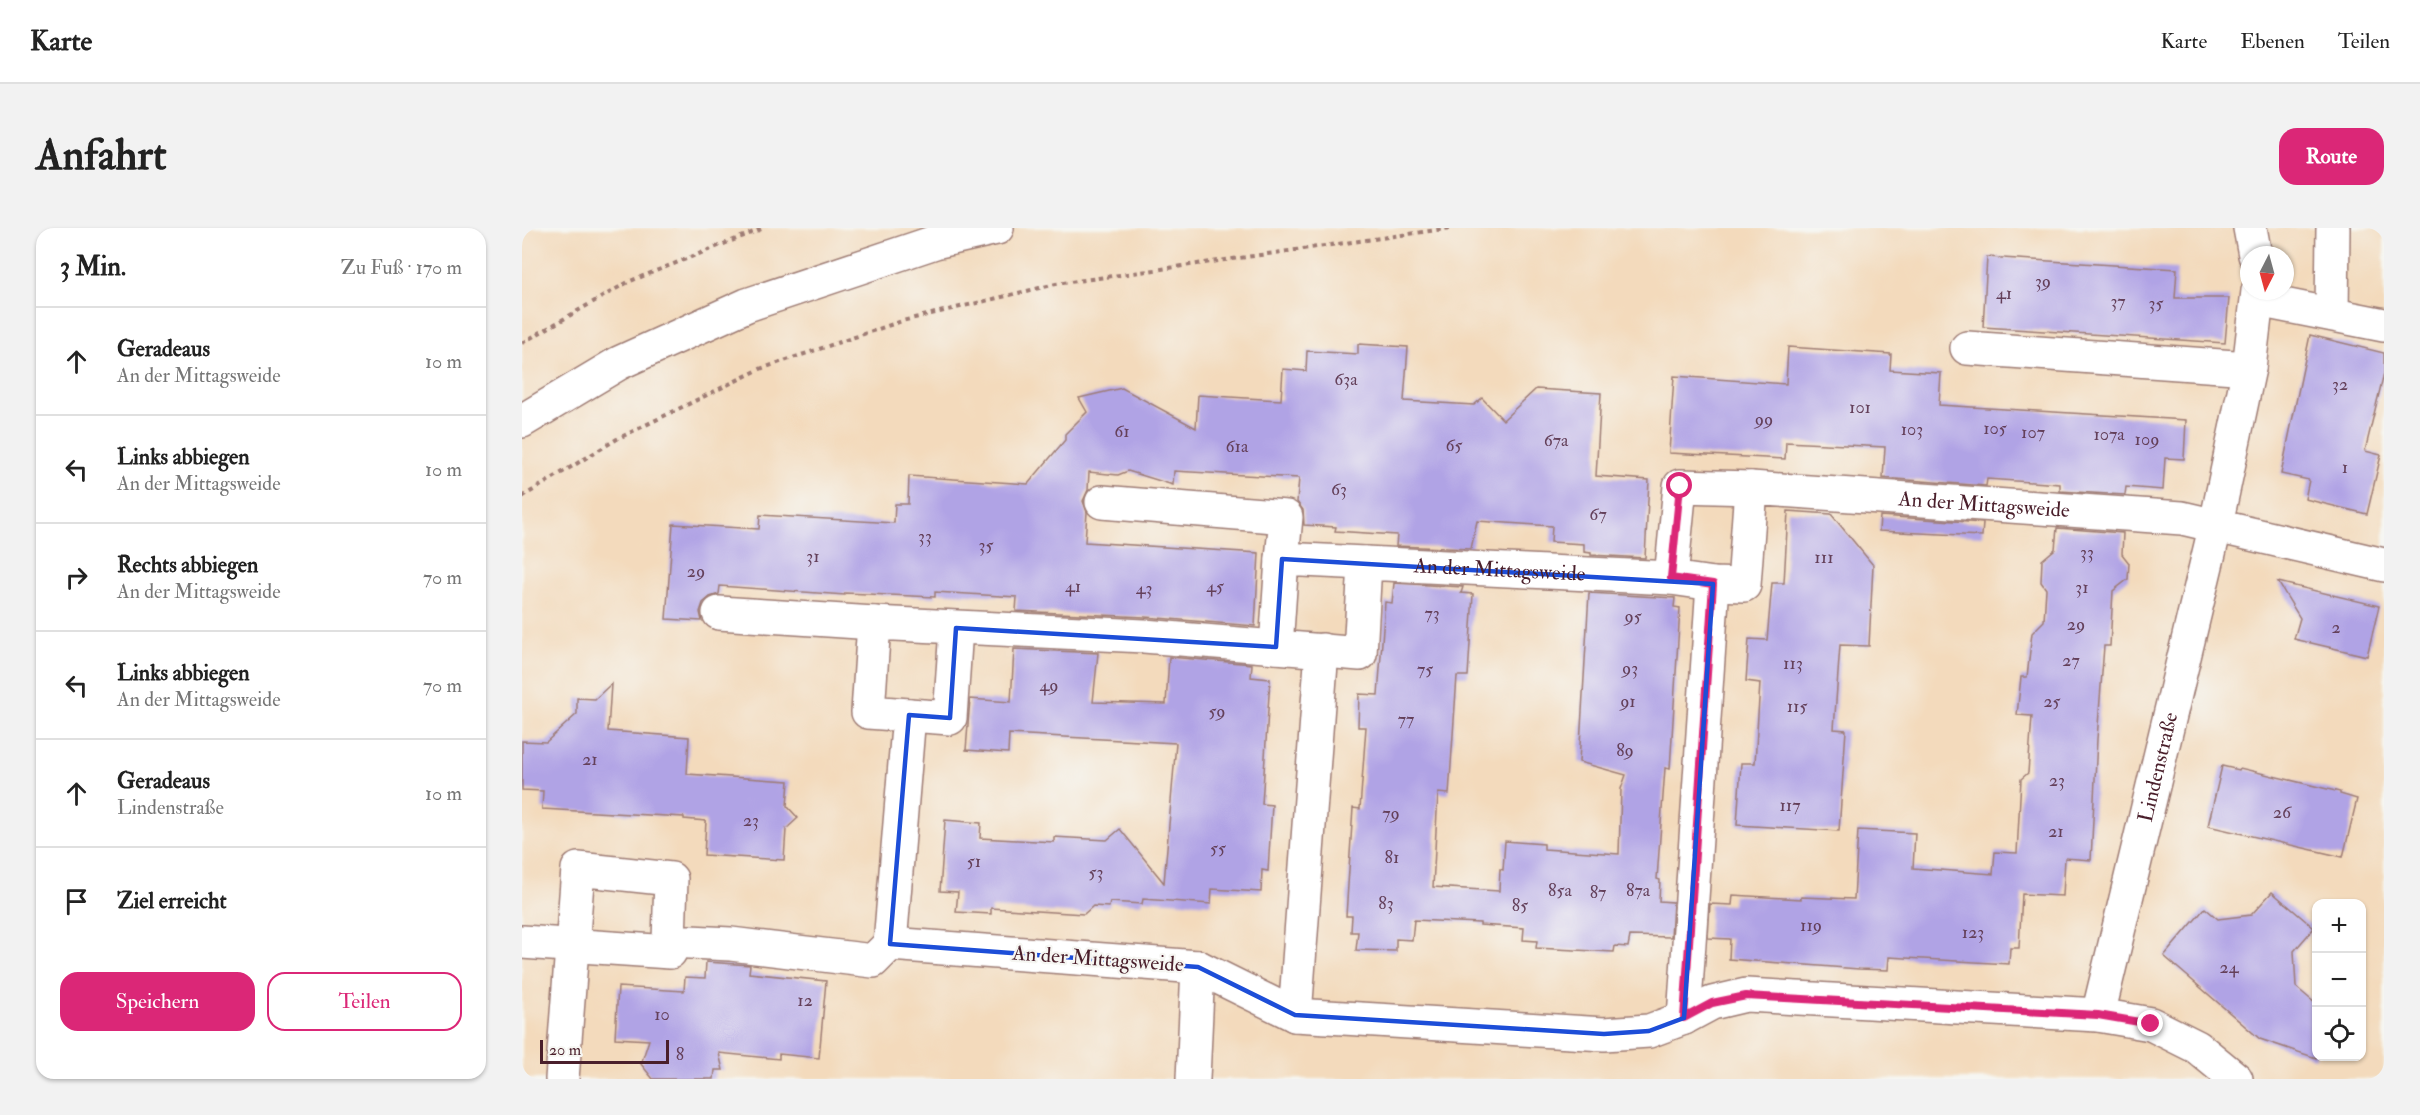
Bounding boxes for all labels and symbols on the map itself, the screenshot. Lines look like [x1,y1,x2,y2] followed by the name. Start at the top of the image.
[2240,246,2294,300] north arrow
[2035,270,2051,293] house number: 39
[1996,282,2012,305] house number: 41
[2110,290,2126,313] house number: 37
[2149,292,2163,315] house number: 35
[1334,368,1358,391] house number: 63a
[2332,373,2348,396] house number: 32
[1849,396,1871,419] house number: 101
[1753,408,1773,431] house number: 99
[1983,417,2007,440] house number: 105
[1901,418,1923,441] house number: 103
[1114,420,1130,443] house number: 61
[2021,421,2045,444] house number: 107
[2093,423,2125,446] house number: 107a
[2135,428,2159,451] house number: 109
[1544,429,1569,452] house number: 67a
[1446,434,1463,457] house number: 65
[1226,435,1249,458] house number: 61a
[2342,456,2348,479] house number: 1
[1666,472,1692,498] route start
[1331,478,1347,501] house number: 63
[1896,485,2071,524] street label: An der Mittagsweide
[1589,503,1607,526] house number: 67
[918,525,932,548] house number: 33
[979,534,993,557] house number: 35
[2080,541,2094,564] house number: 33
[806,545,820,568] house number: 31
[1814,546,1834,569] house number: 111
[1412,552,1586,587] street label: An der Mittagsweide
[687,560,705,583] house number: 29
[1065,575,1081,598] house number: 41
[1206,575,1224,598] house number: 45
[2075,576,2089,599] house number: 31
[1136,577,1152,600] house number: 43
[1424,602,1440,625] house number: 73
[1622,605,1642,628] house number: 95
[2067,613,2085,636] house number: 29
[2331,616,2341,639] house number: 2
[2062,649,2080,672] house number: 27
[1783,652,1803,675] house number: 113
[1620,657,1638,680] house number: 93
[1417,658,1433,681] house number: 75
[1040,674,1058,697] house number: 49
[1618,690,1636,713] house number: 91
[2044,690,2061,713] house number: 25
[1787,695,1807,718] house number: 115
[1208,700,1226,723] house number: 59
[1398,708,1414,731] house number: 77
[2131,709,2184,825] street label: Lindenstraße
[1616,739,1634,762] house number: 89
[582,748,598,771] house number: 21
[2049,769,2065,792] house number: 23
[1779,794,1801,817] house number: 117
[2273,801,2292,824] house number: 26
[1382,802,1400,825] house number: 79
[743,809,759,832] house number: 23
[2048,820,2064,843] house number: 21
[1210,837,1226,860] house number: 55
[1385,846,1399,869] house number: 81
[967,850,981,873] house number: 51
[1089,861,1103,884] house number: 53
[1548,879,1572,902] house number: 85a
[1626,879,1651,902] house number: 87a
[1590,881,1606,904] house number: 87
[1378,892,1394,915] house number: 83
[1512,894,1528,917] house number: 85
[1800,914,1822,937] house number: 119
[1962,921,1984,944] house number: 123
[1010,939,1185,978] street label: An der Mittagsweide
[2220,956,2240,979] house number: 24
[797,989,813,1012] house number: 12
[654,1003,670,1026] house number: 10
[2137,1010,2163,1036] route end
[540,1037,669,1064] scale bar
[676,1043,684,1066] house number: 8

